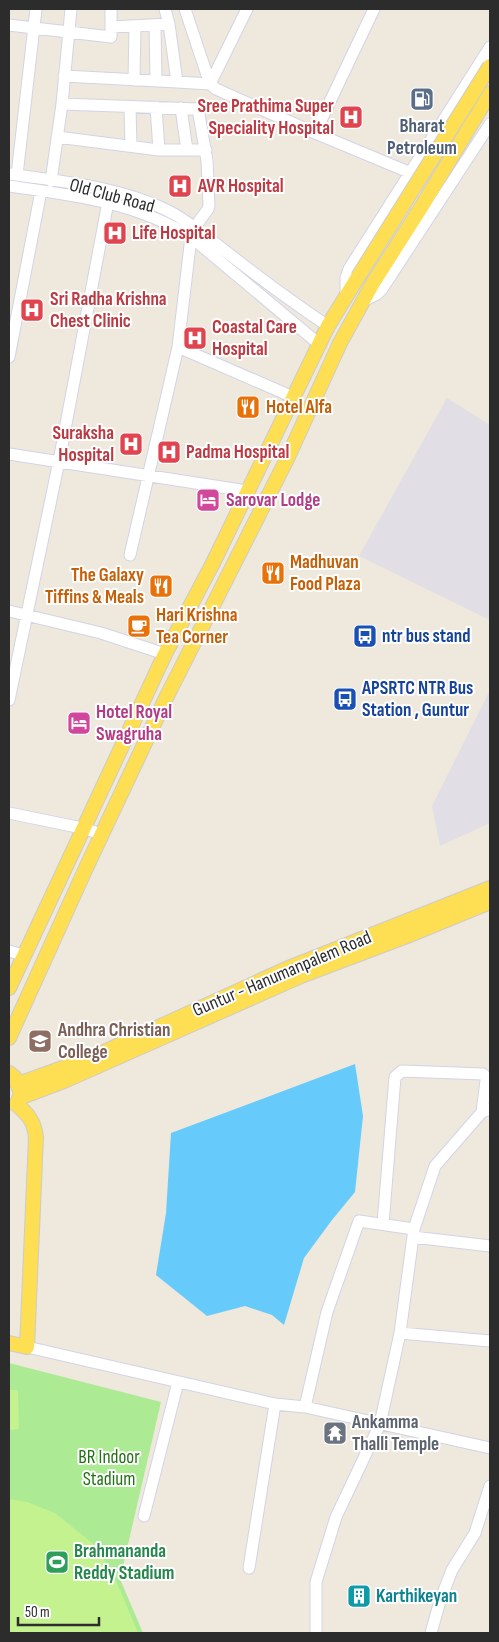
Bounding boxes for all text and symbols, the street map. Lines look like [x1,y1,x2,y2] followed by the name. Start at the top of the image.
[409,86,435,112] fuel station icon: Bharat Petroleum
[198,95,334,140] place label: Sree Prathima Super Speciality Hospital
[338,104,364,130] hospital icon: Sree Prathima Super Speciality Hospital
[387,115,457,160] place label: Bharat Petroleum
[167,173,193,199] hospital icon: AVR Hospital
[67,174,157,218] street label: Old Club Road
[197,175,284,198] place label: AVR Hospital
[102,220,128,246] hospital icon: Life Hospital
[132,222,216,245] place label: Life Hospital
[50,288,167,333] place label: Sri Radha Krishna Chest Clinic
[19,297,45,323] hospital icon: Sri Radha Krishna Chest Clinic
[212,316,297,361] place label: Coastal Care Hospital
[182,325,208,351] hospital icon: Coastal Care Hospital
[235,394,261,420] restaurant icon: Hotel Alfa
[266,396,332,419] place label: Hotel Alfa
[52,422,114,467] place label: Suraksha Hospital
[118,431,144,457] hospital icon: Suraksha Hospital
[156,439,182,465] hospital icon: Padma Hospital
[186,441,289,464] place label: Padma Hospital
[195,487,221,513] hotel icon: Sarovar Lodge
[226,489,320,512] place label: Sarovar Lodge
[290,551,361,596] place label: Madhuvan Food Plaza
[260,560,286,586] restaurant icon: Madhuvan Food Plaza
[45,564,144,609] place label: The Galaxy Tiffins & Meals
[148,573,174,599] restaurant icon: The Galaxy Tiffins & Meals
[156,604,238,649] place label: Hari Krishna Tea Corner
[126,613,152,639] cafe icon: Hari Krishna Tea Corner
[352,623,378,649] bus stop icon: ntr bus stand
[382,625,471,648] place label: ntr bus stand
[361,677,473,722] place label: APSRTC NTR Bus Station , Guntur
[332,686,358,712] bus stop icon: APSRTC NTR Bus Station , Guntur
[96,701,172,746] place label: Hotel Royal Swagruha
[66,710,92,736] hotel icon: Hotel Royal Swagruha
[189,926,375,1022] street label: Guntur - Hanumanpalem Road
[57,1019,170,1064] place label: Andhra Christian College
[27,1028,53,1054] school or university icon: Andhra Christian College
[351,1411,439,1456] place label: Ankamma Thalli Temple
[322,1420,348,1446] temple icon: Ankamma Thalli Temple
[78,1446,140,1491] park label: BR Indoor Stadium
[74,1540,174,1585] place label: Brahmananda Reddy Stadium
[44,1549,70,1575] sports icon: Brahmananda Reddy Stadium
[346,1583,372,1609] building icon: Karthikeyan
[376,1585,457,1608] place label: Karthikeyan
[18,1594,99,1626] scale bar
[25,1603,50,1622] text: 50 m

